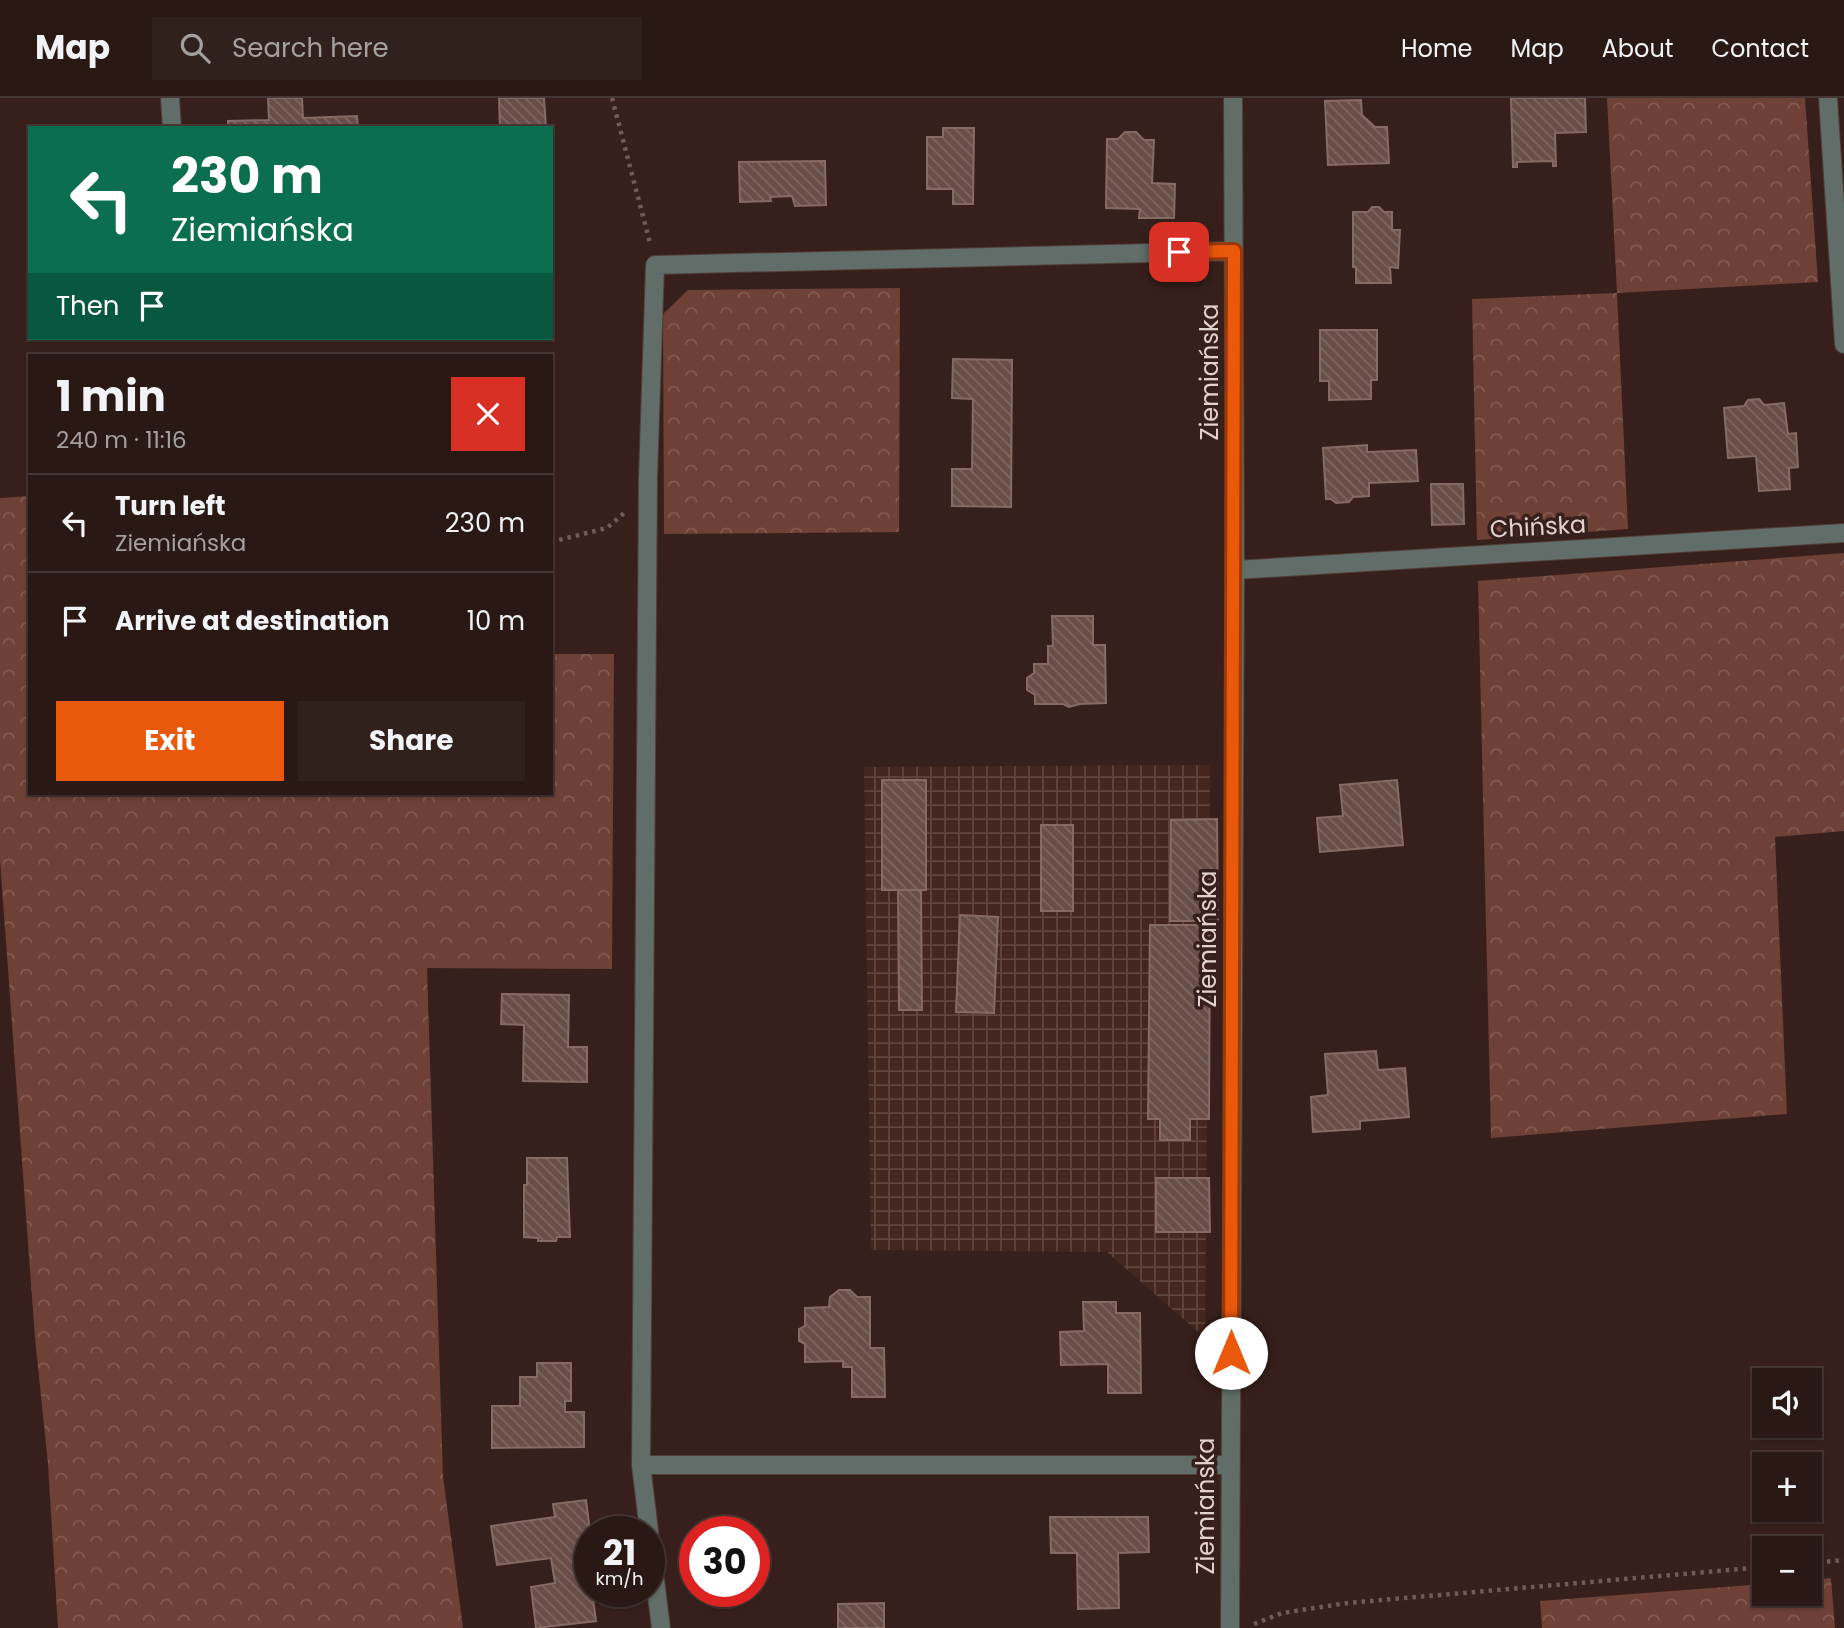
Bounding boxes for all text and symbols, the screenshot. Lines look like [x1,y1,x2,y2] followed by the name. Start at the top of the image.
[152,17,642,80] search box
[35,24,110,71] text: Map
[176,29,214,67] icon: search
[232,30,389,66] text: Search here
[1401,32,1473,65] text: Home
[1511,32,1564,65] text: Map
[1602,32,1673,65] text: About
[1711,32,1809,65] text: Contact
[171,142,323,210] text: 230 m
[56,154,147,245] icon: left
[171,207,354,252] text: Ziemiańska
[1149,222,1209,282] pin
[1160,233,1198,271] icon: arrive
[133,287,171,325] icon: arrive
[56,288,119,324] text: Then
[1193,303,1226,441] street label: Ziemiańska
[56,367,166,426] text: 1 min
[451,377,525,451] button: close
[56,424,187,456] text: 240 m · 11:16
[115,488,226,524] text: Turn left
[56,504,94,542] icon: left
[445,505,525,541] text: 230 m
[1489,508,1587,545] street label: Chińska
[115,527,246,559] text: Ziemiańska
[56,602,94,640] icon: arrive
[115,603,390,639] text: Arrive at destination
[467,603,525,639] text: 10 m
[56,701,284,781] button: Exit
[298,701,525,781] button: Share
[1191,870,1224,1008] street label: Ziemiańska
[1194,1316,1268,1390] position arrow
[1752,1368,1822,1606] map controls
[1752,1368,1822,1438] button: sound
[1189,1437,1222,1575] street label: Ziemiańska
[1752,1452,1822,1522] button: +
[679,1516,770,1607] speed limit sign: 30
[603,1528,636,1577] text: 21
[1752,1536,1822,1606] button: −
[596,1566,643,1591] text: km/h

